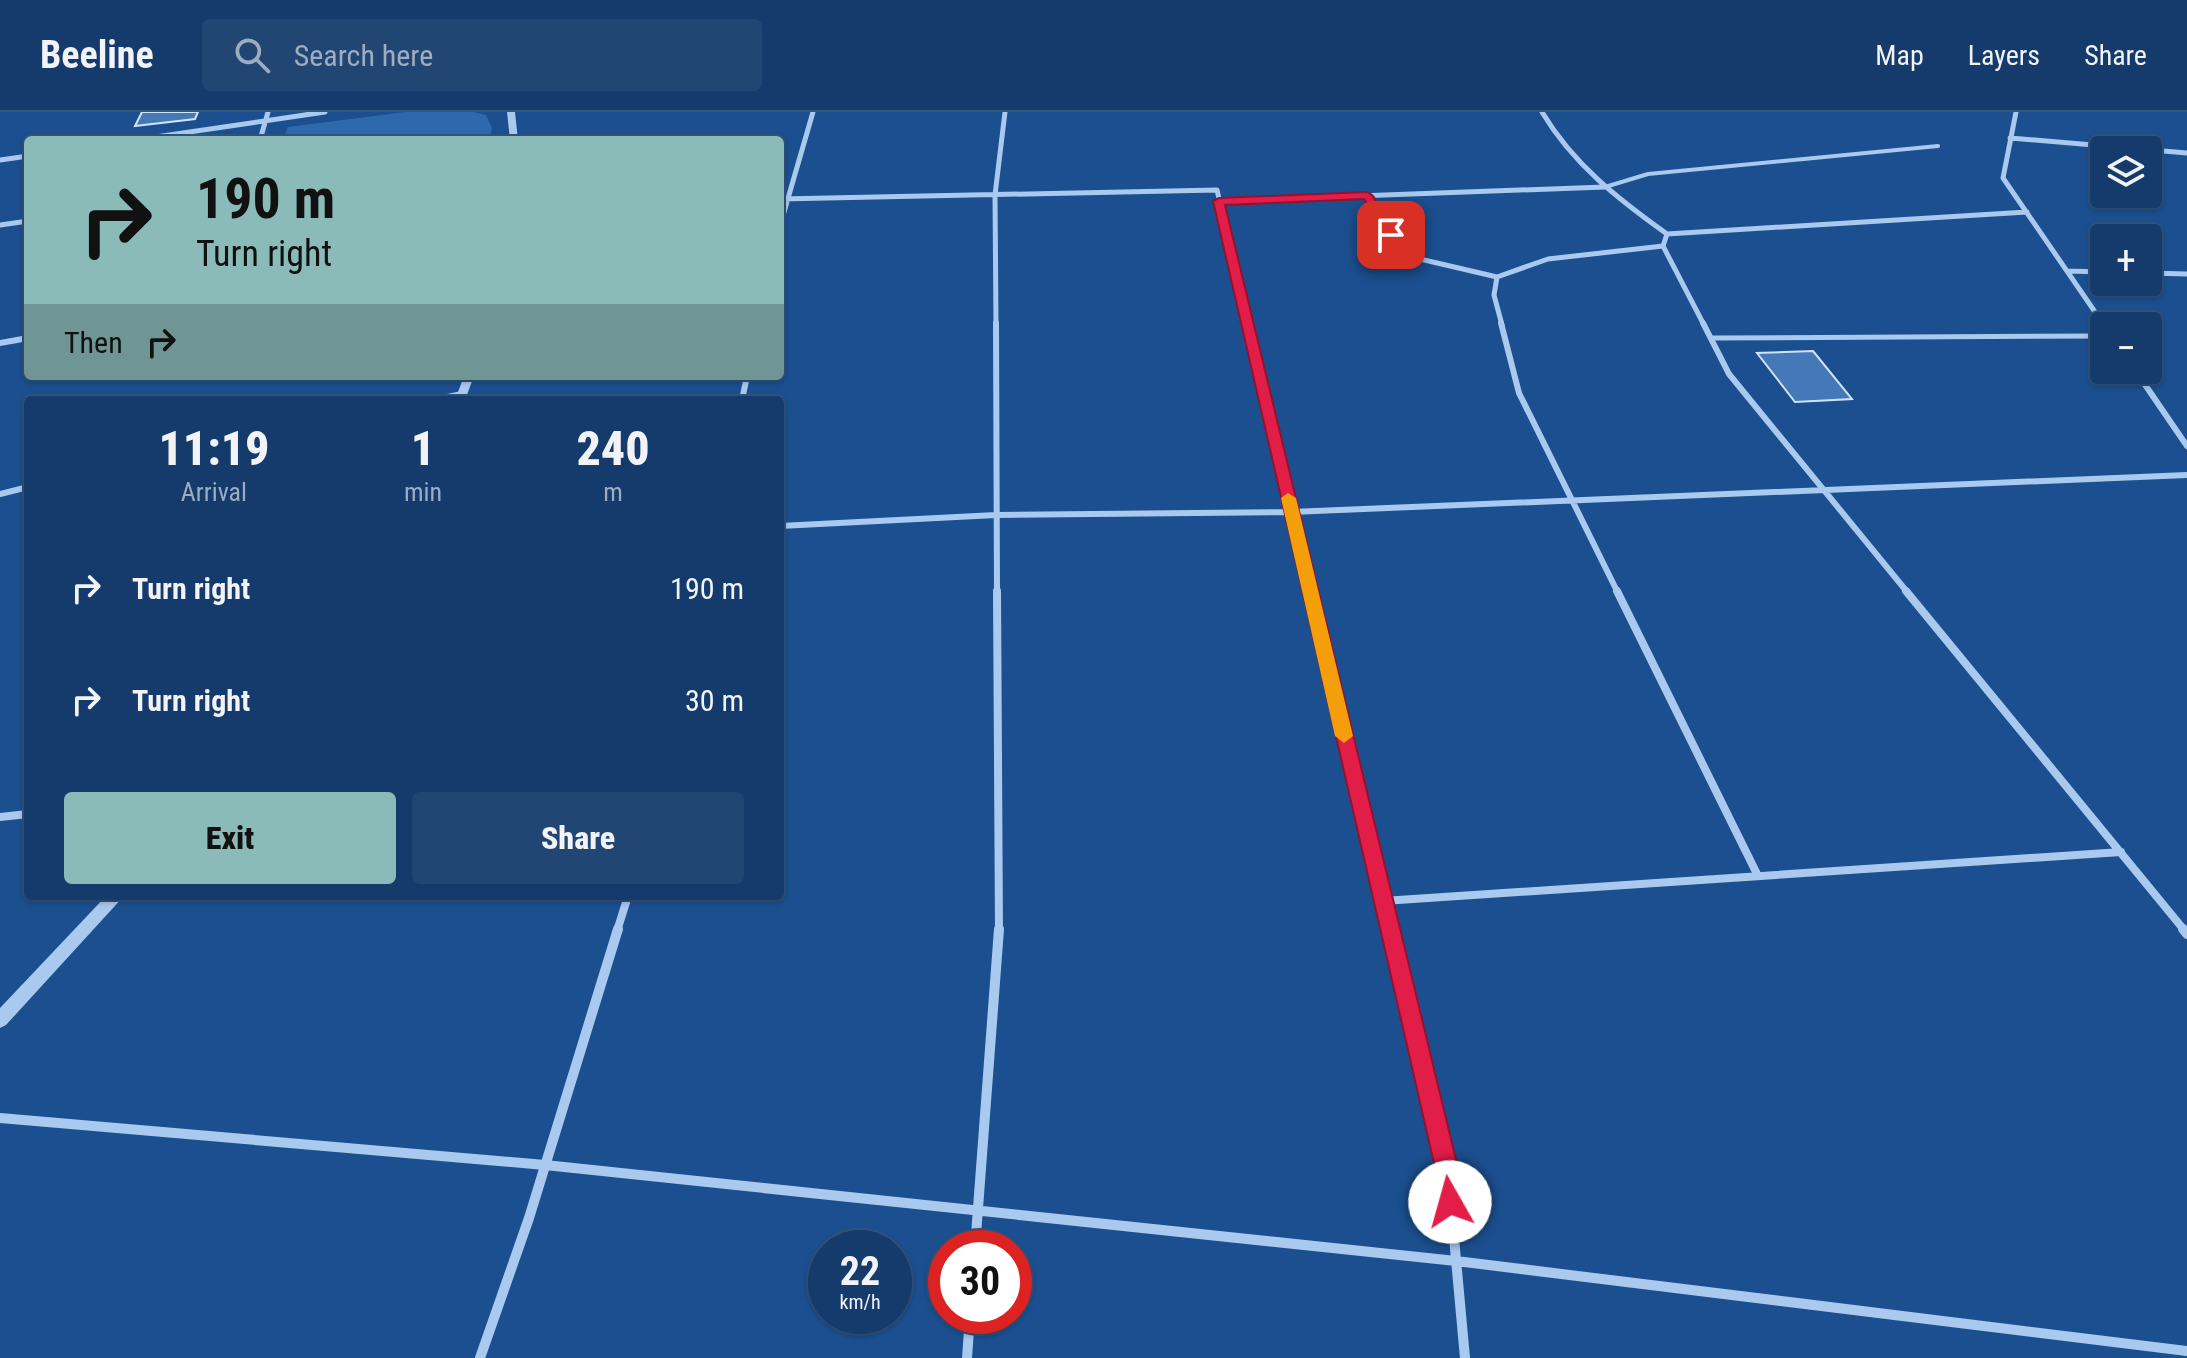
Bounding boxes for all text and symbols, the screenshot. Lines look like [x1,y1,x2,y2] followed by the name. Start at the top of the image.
[202,19,762,91] search box
[40,33,154,77] text: Beeline
[230,33,274,77] icon: search
[294,38,433,73] text: Search here
[1875,39,1924,72] text: Map
[1968,39,2040,72] text: Layers
[2084,39,2147,72] text: Share
[2090,136,2162,384] map controls
[2090,136,2162,208] button: layers
[196,166,335,232] text: 190 m
[64,168,168,272] icon: right
[1357,201,1425,269] pin
[1369,213,1413,257] icon: arrive
[2090,224,2162,296] button: +
[196,233,332,275] text: Turn right
[2090,312,2162,384] button: −
[139,320,183,364] icon: right
[64,325,123,360] text: Then
[158,420,270,477] text: 11:19
[411,420,435,477] text: 1
[576,420,650,477] text: 240
[181,477,247,507] text: Arrival
[404,477,442,507] text: min
[603,477,623,507] text: m
[64,566,108,610] icon: right
[132,571,250,606] text: Turn right
[670,571,744,606] text: 190 m
[64,678,108,722] icon: right
[132,683,250,718] text: Turn right
[685,683,744,718] text: 30 m
[64,792,396,884] button: Exit
[412,792,744,884] button: Share
[1408,1160,1492,1244] position arrow
[928,1230,1032,1334] speed limit sign: 30
[840,1248,880,1295] text: 22
[839,1290,881,1314] text: km/h

